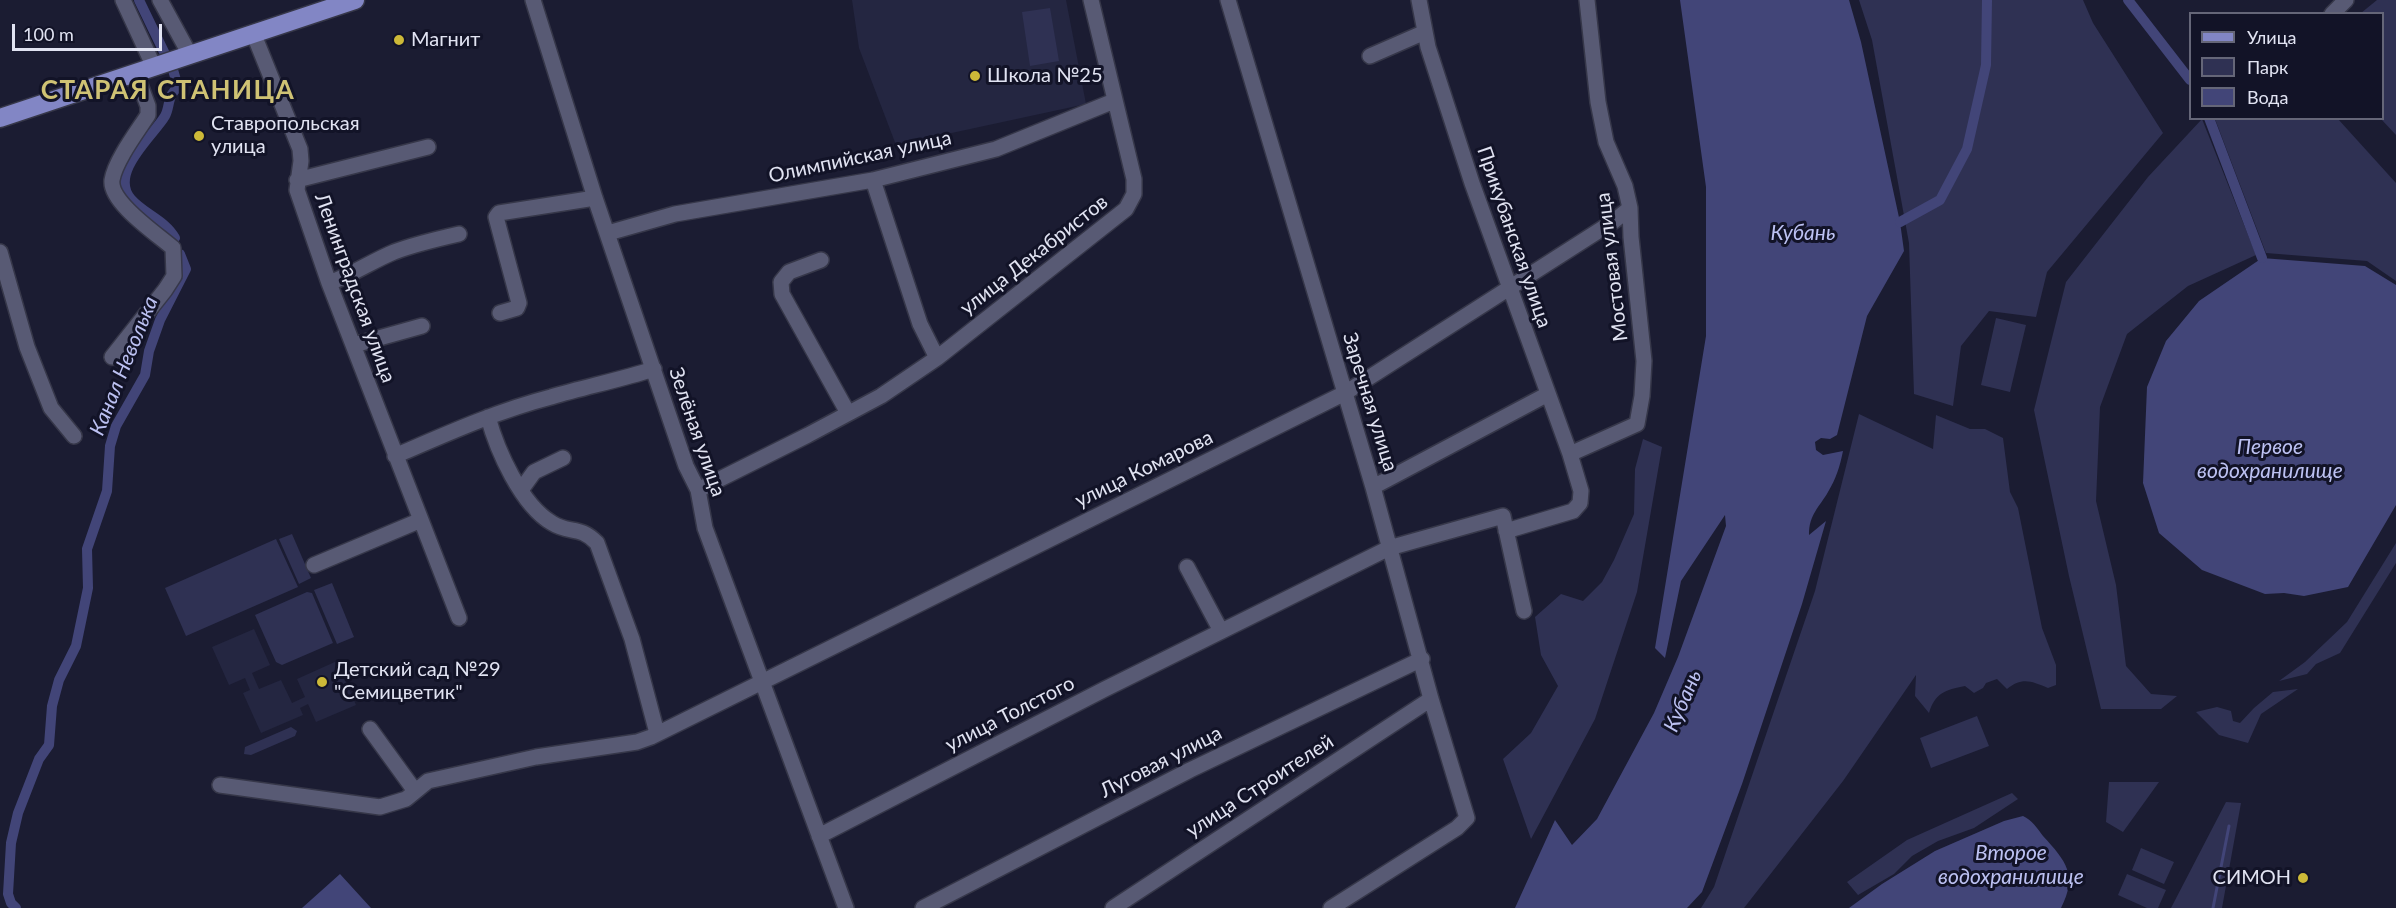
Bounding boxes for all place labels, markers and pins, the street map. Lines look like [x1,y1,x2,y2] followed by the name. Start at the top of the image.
[411,28,480,52] place label: Магнит
[392,33,406,47] marker: Магнит
[987,64,1102,88] place label: Школа №25
[968,69,982,83] marker: Школа №25
[211,112,360,159] place label: Ставропольская улица
[192,129,206,143] marker: Ставропольская улица
[334,658,501,705] place label: Детский сад №29 "Семицветик"
[315,675,329,689] marker: Детский сад №29 "Семицветик"
[2213,866,2291,890] place label: СИМОН
[2296,871,2310,885] marker: СИМОН

